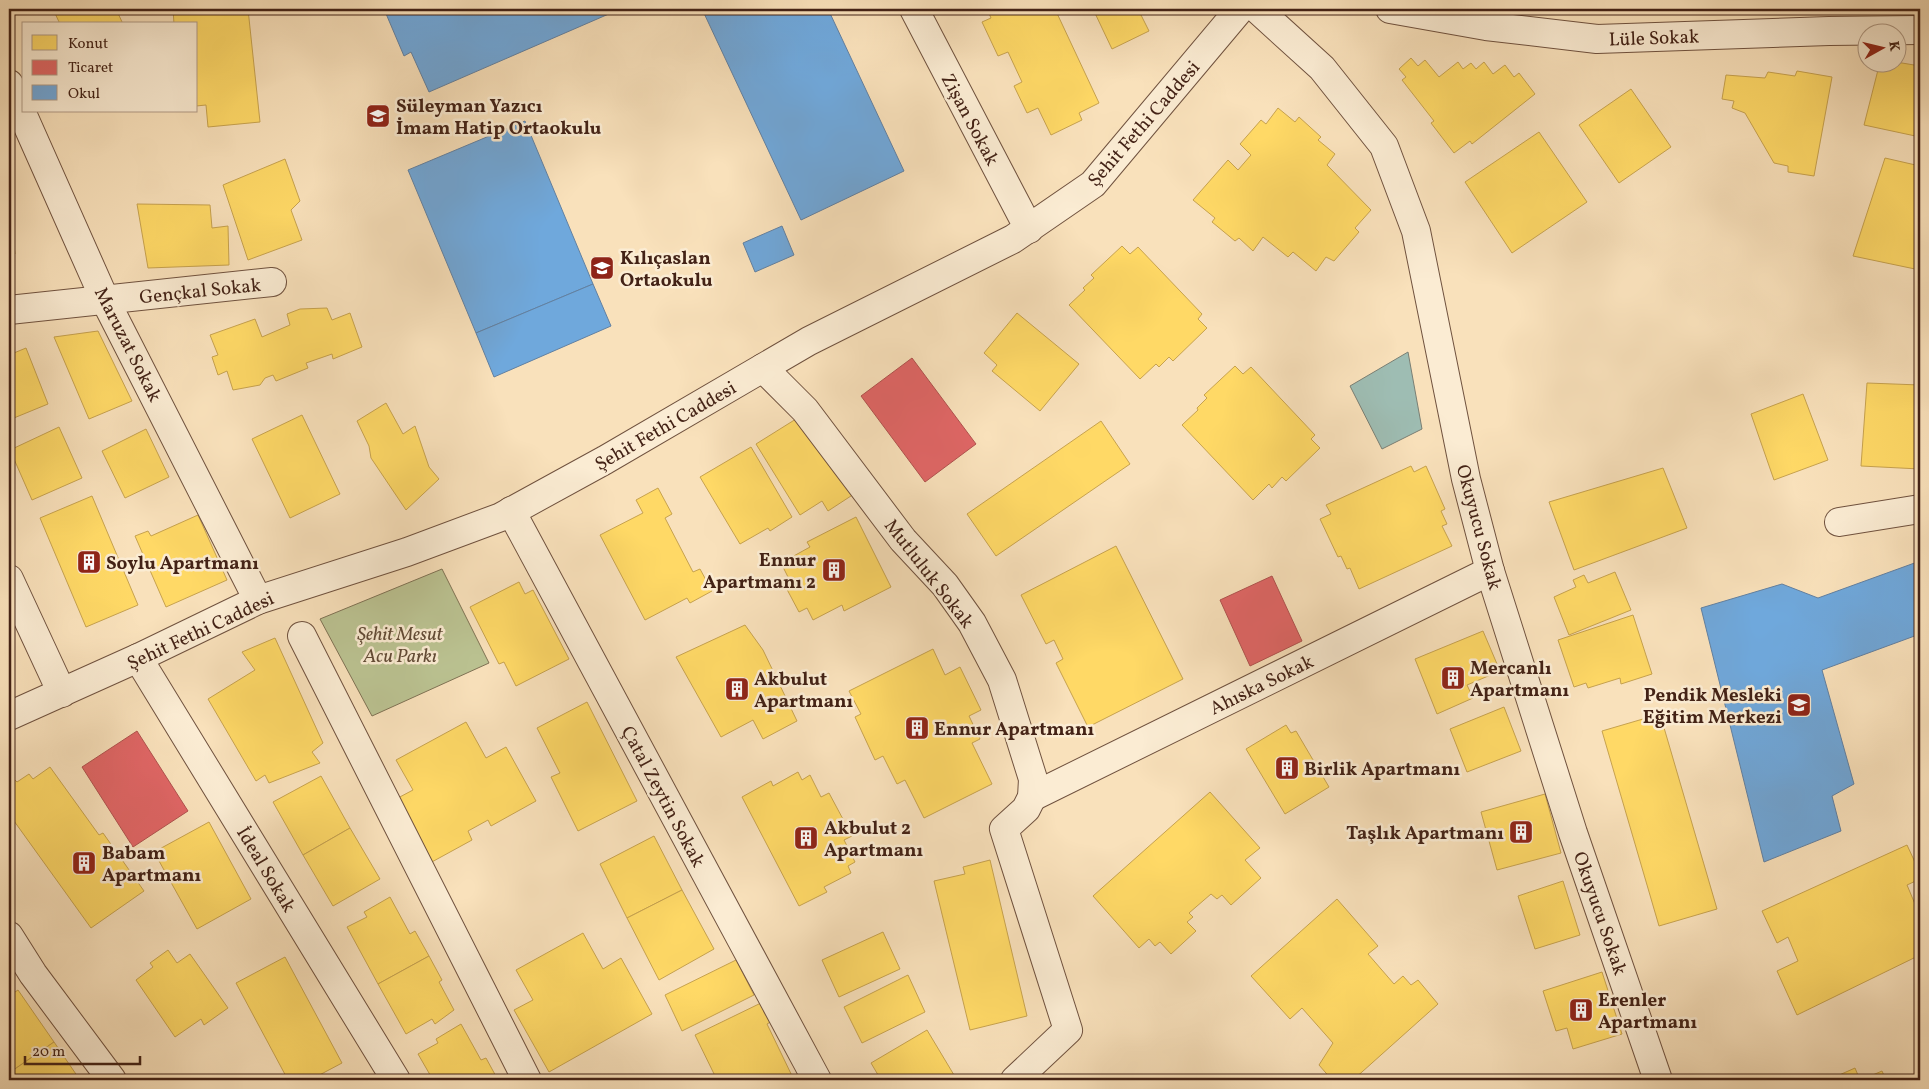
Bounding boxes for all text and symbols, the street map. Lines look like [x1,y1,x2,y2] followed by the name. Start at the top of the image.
[22,22,198,112] legend
[1856,22,1906,72] north arrow
[1608,24,1700,54] street label: Lüle Sokak
[68,34,108,55] text: Konut
[1883,40,1904,53] text: K
[1082,55,1207,193] street label: Şehit Fethi Caddesi
[68,58,113,79] text: Ticaret
[934,69,1004,171] street label: Zişan Sokak
[68,84,100,105] text: Okul
[396,94,602,142] place label: Süleyman Yazıcı İmam Hatip Ortaokulu
[365,103,391,129] school or university icon: Süleyman Yazıcı İmam Hatip Ortaokulu
[620,246,713,294] place label: Kılıçaslan Ortaokulu
[589,255,615,281] school or university icon: Kılıçaslan Ortaokulu
[138,273,262,311] street label: Gençkal Sokak
[87,283,167,407] street label: Maruzat Sokak
[590,375,742,478] street label: Şehit Fethi Caddesi
[1449,462,1507,593] street label: Okuyucu Sokak
[877,514,979,634] street label: Mutluluk Sokak
[703,548,816,596] place label: Ennur Apartmanı 2
[76,549,102,575] building icon: Soylu Apartmanı
[106,551,259,577] place label: Soylu Apartmanı
[821,557,847,583] building icon: Ennur Apartmanı 2
[123,586,279,677] street label: Şehit Fethi Caddesi
[357,622,444,670] park label: Şehit Mesut Acu Parkı
[1206,649,1318,722] street label: Ahıska Sokak
[1470,656,1570,704] place label: Mercanlı Apartmanı
[1440,665,1466,691] building icon: Mercanlı Apartmanı
[754,667,854,715] place label: Akbulut Apartmanı
[724,676,750,702] building icon: Akbulut Apartmanı
[1643,683,1782,731] place label: Pendik Mesleki Eğitim Merkezi
[1786,692,1812,718] school or university icon: Pendik Mesleki Eğitim Merkezi
[904,715,930,741] building icon: Ennur Apartmanı
[934,717,1095,743] place label: Ennur Apartmanı
[614,722,710,872] street label: Çatal Zeytin Sokak
[1274,755,1300,781] building icon: Birlik Apartmanı
[1304,757,1460,783] place label: Birlik Apartmanı
[824,816,924,864] place label: Akbulut 2 Apartmanı
[1508,819,1534,845] building icon: Taşlık Apartmanı
[1346,821,1504,847] place label: Taşlık Apartmanı
[229,822,301,918] street label: İdeal Sokak
[793,825,819,851] building icon: Akbulut 2 Apartmanı
[102,841,202,889] place label: Babam Apartmanı
[1566,848,1632,979] street label: Okuyucu Sokak
[71,850,97,876] building icon: Babam Apartmanı
[1598,988,1698,1036] place label: Erenler Apartmanı
[1568,997,1594,1023] building icon: Erenler Apartmanı
[25,1034,140,1066] scale bar
[32,1042,65,1063] text: 20 m

